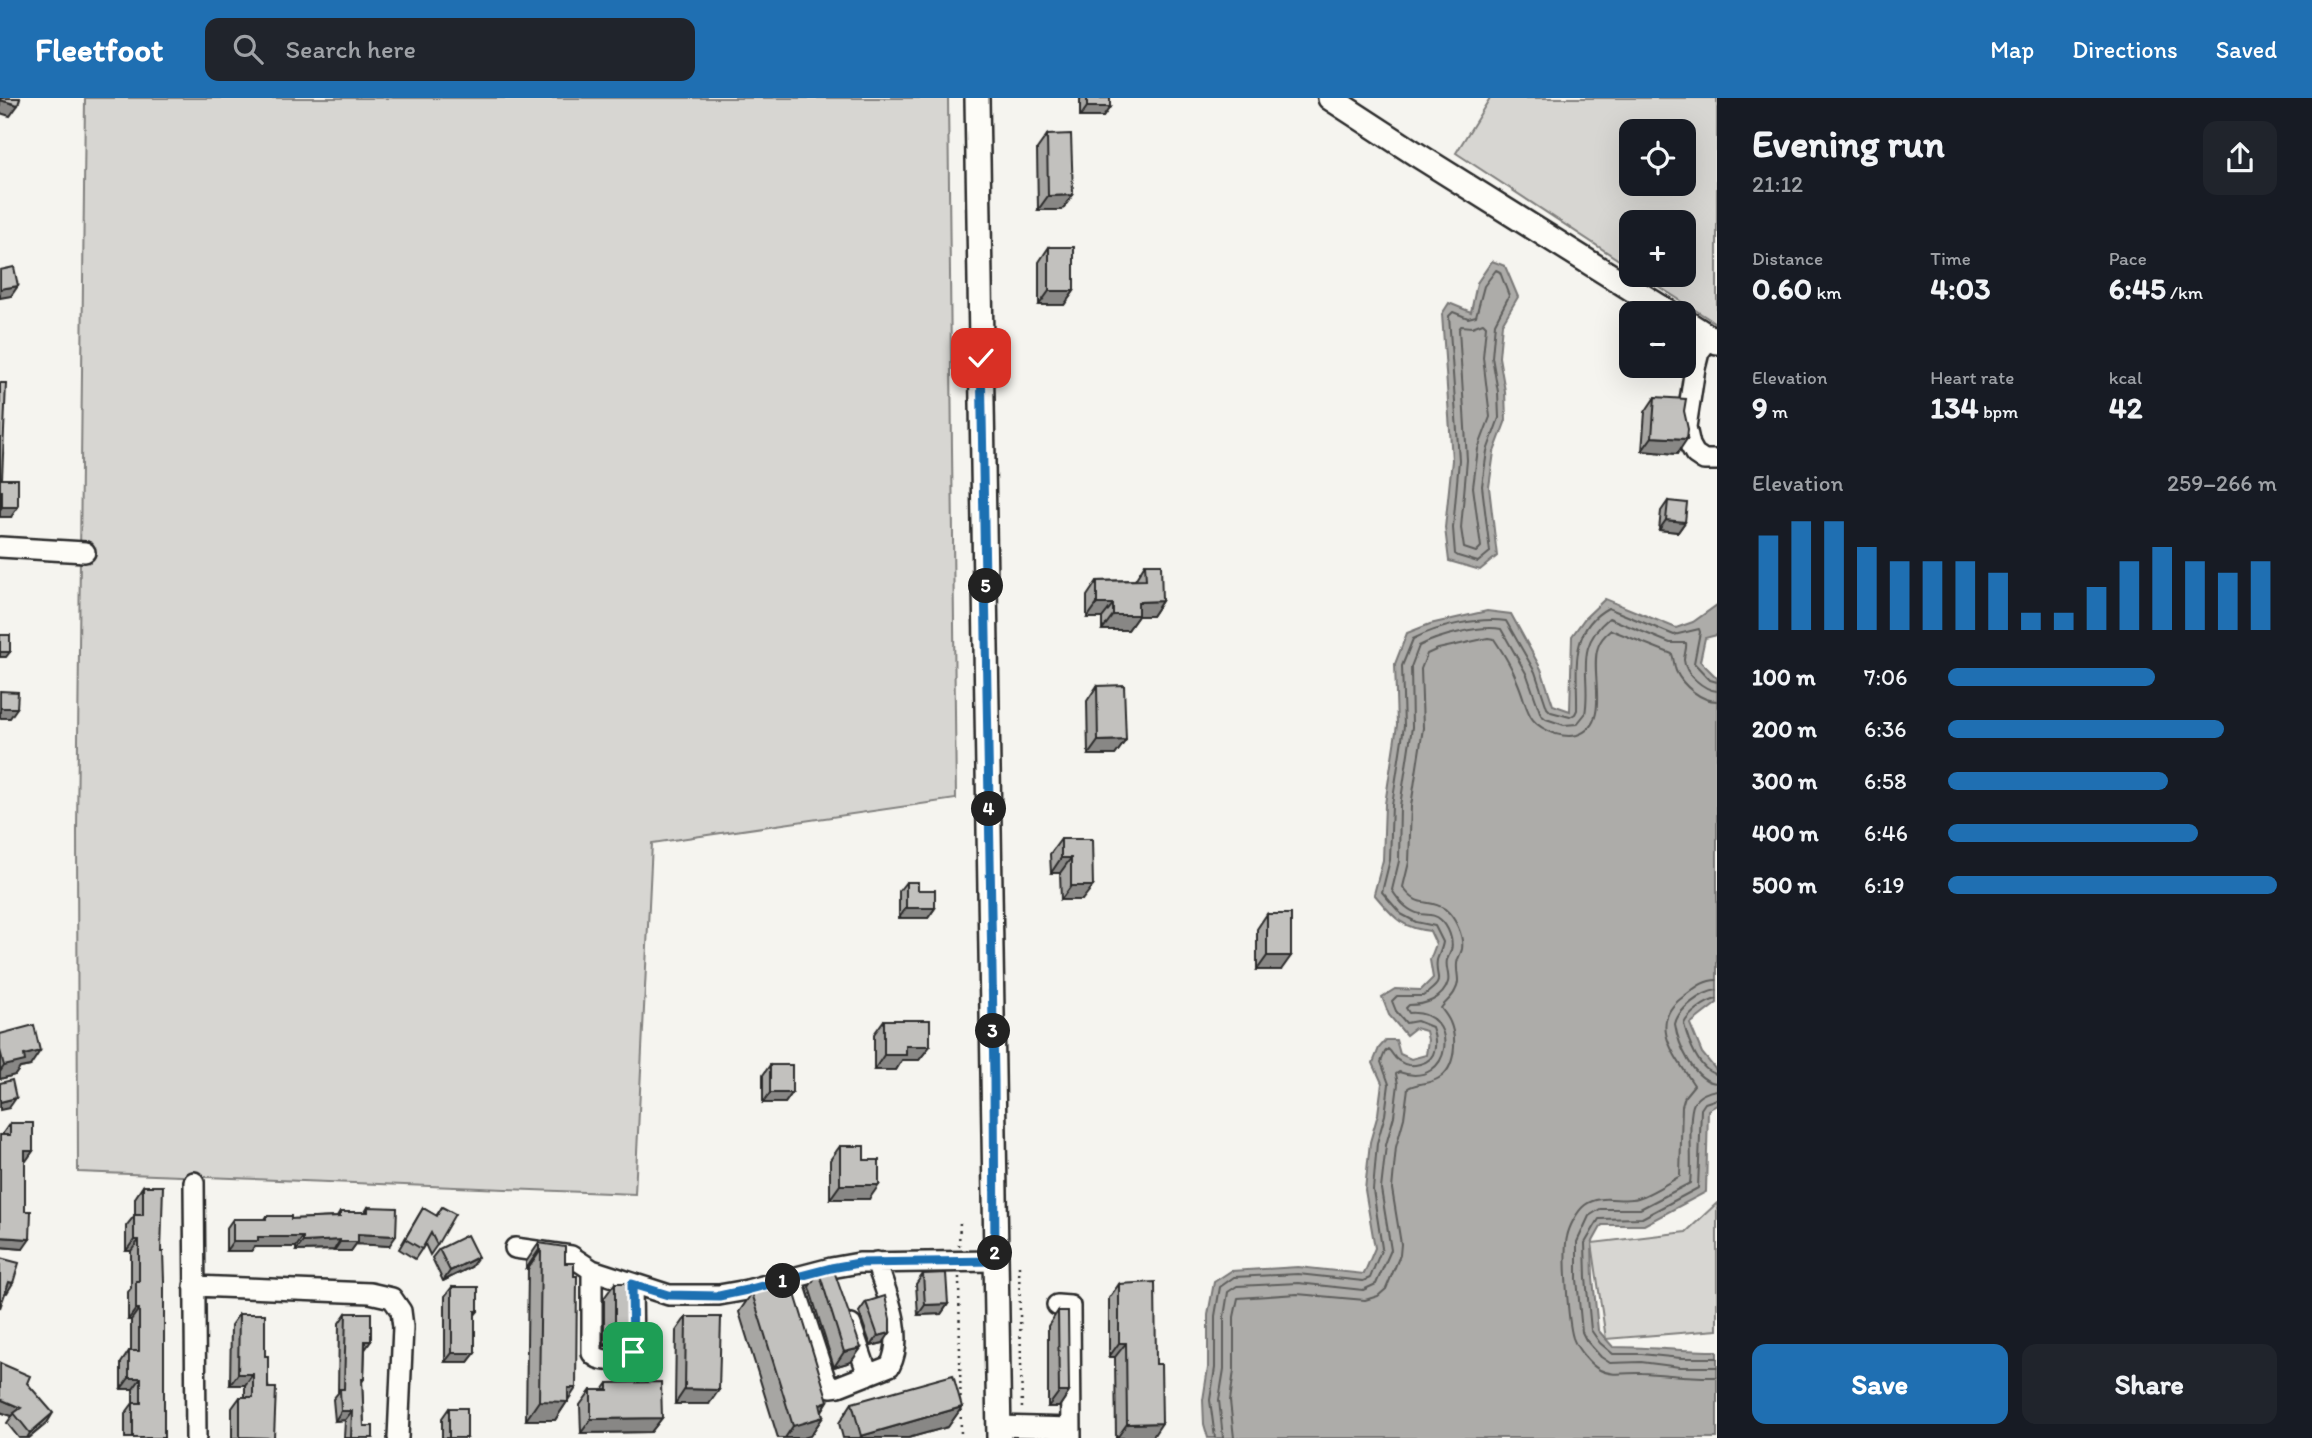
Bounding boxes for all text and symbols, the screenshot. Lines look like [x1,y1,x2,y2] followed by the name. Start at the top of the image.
[205,18,695,81] search box
[35,30,163,69] text: Fleetfoot
[229,30,267,68] icon: search
[285,33,416,65] text: Search here
[1990,35,2034,64] text: Map
[2072,35,2178,64] text: Directions
[2216,35,2277,64] text: Saved
[1619,119,1696,378] map controls
[1619,119,1696,196] button: locate
[1752,121,1945,167] text: Evening run
[2203,121,2277,195] button: share
[1752,170,1803,198] text: 21:12
[1619,210,1696,287] button: +
[1752,247,1823,270] text: Distance
[1930,247,1971,270] text: Time
[2109,247,2147,270] text: Pace
[1752,270,1812,307] text: 0.60
[1930,270,1991,307] text: 4:03
[2109,270,2166,307] text: 6:45
[1812,281,1842,304] text: km
[2166,281,2203,304] text: /km
[1619,301,1696,378] button: −
[951,328,1011,388] pin
[962,339,1000,377] icon: check
[1752,366,1828,389] text: Elevation
[1930,366,2014,389] text: Heart rate
[2109,366,2142,389] text: kcal
[1752,389,1768,426] text: 9
[1930,389,1979,426] text: 134
[2109,389,2142,426] text: 42
[1768,400,1788,423] text: m
[1979,400,2018,423] text: bpm
[1752,469,1843,497] text: Elevation
[2167,469,2277,497] text: 259–266 m
[968,568,1004,603] pin: 5
[981,574,990,597] text: 5
[1752,663,1816,691] text: 100 m
[1864,663,1907,691] text: 7:06
[1752,715,1817,743] text: 200 m
[1864,715,1907,743] text: 6:36
[1752,767,1817,795] text: 300 m
[1864,767,1906,795] text: 6:58
[972,792,1006,826] pin: 4
[983,797,994,820] text: 4
[1752,819,1819,847] text: 400 m
[1864,819,1908,847] text: 6:46
[1752,871,1817,899] text: 500 m
[1864,871,1905,899] text: 6:19
[976,1014,1010,1048] pin: 3
[987,1019,998,1042] text: 3
[978,1236,1012,1270] pin: 2
[990,1241,1000,1264] text: 2
[766,1264,800,1298] pin: 1
[778,1269,787,1292] text: 1
[603,1322,663,1382] pin
[614,1333,652,1371] icon: arrive
[1752,1344,2008,1424] button: Save
[2022,1344,2277,1424] button: Share

